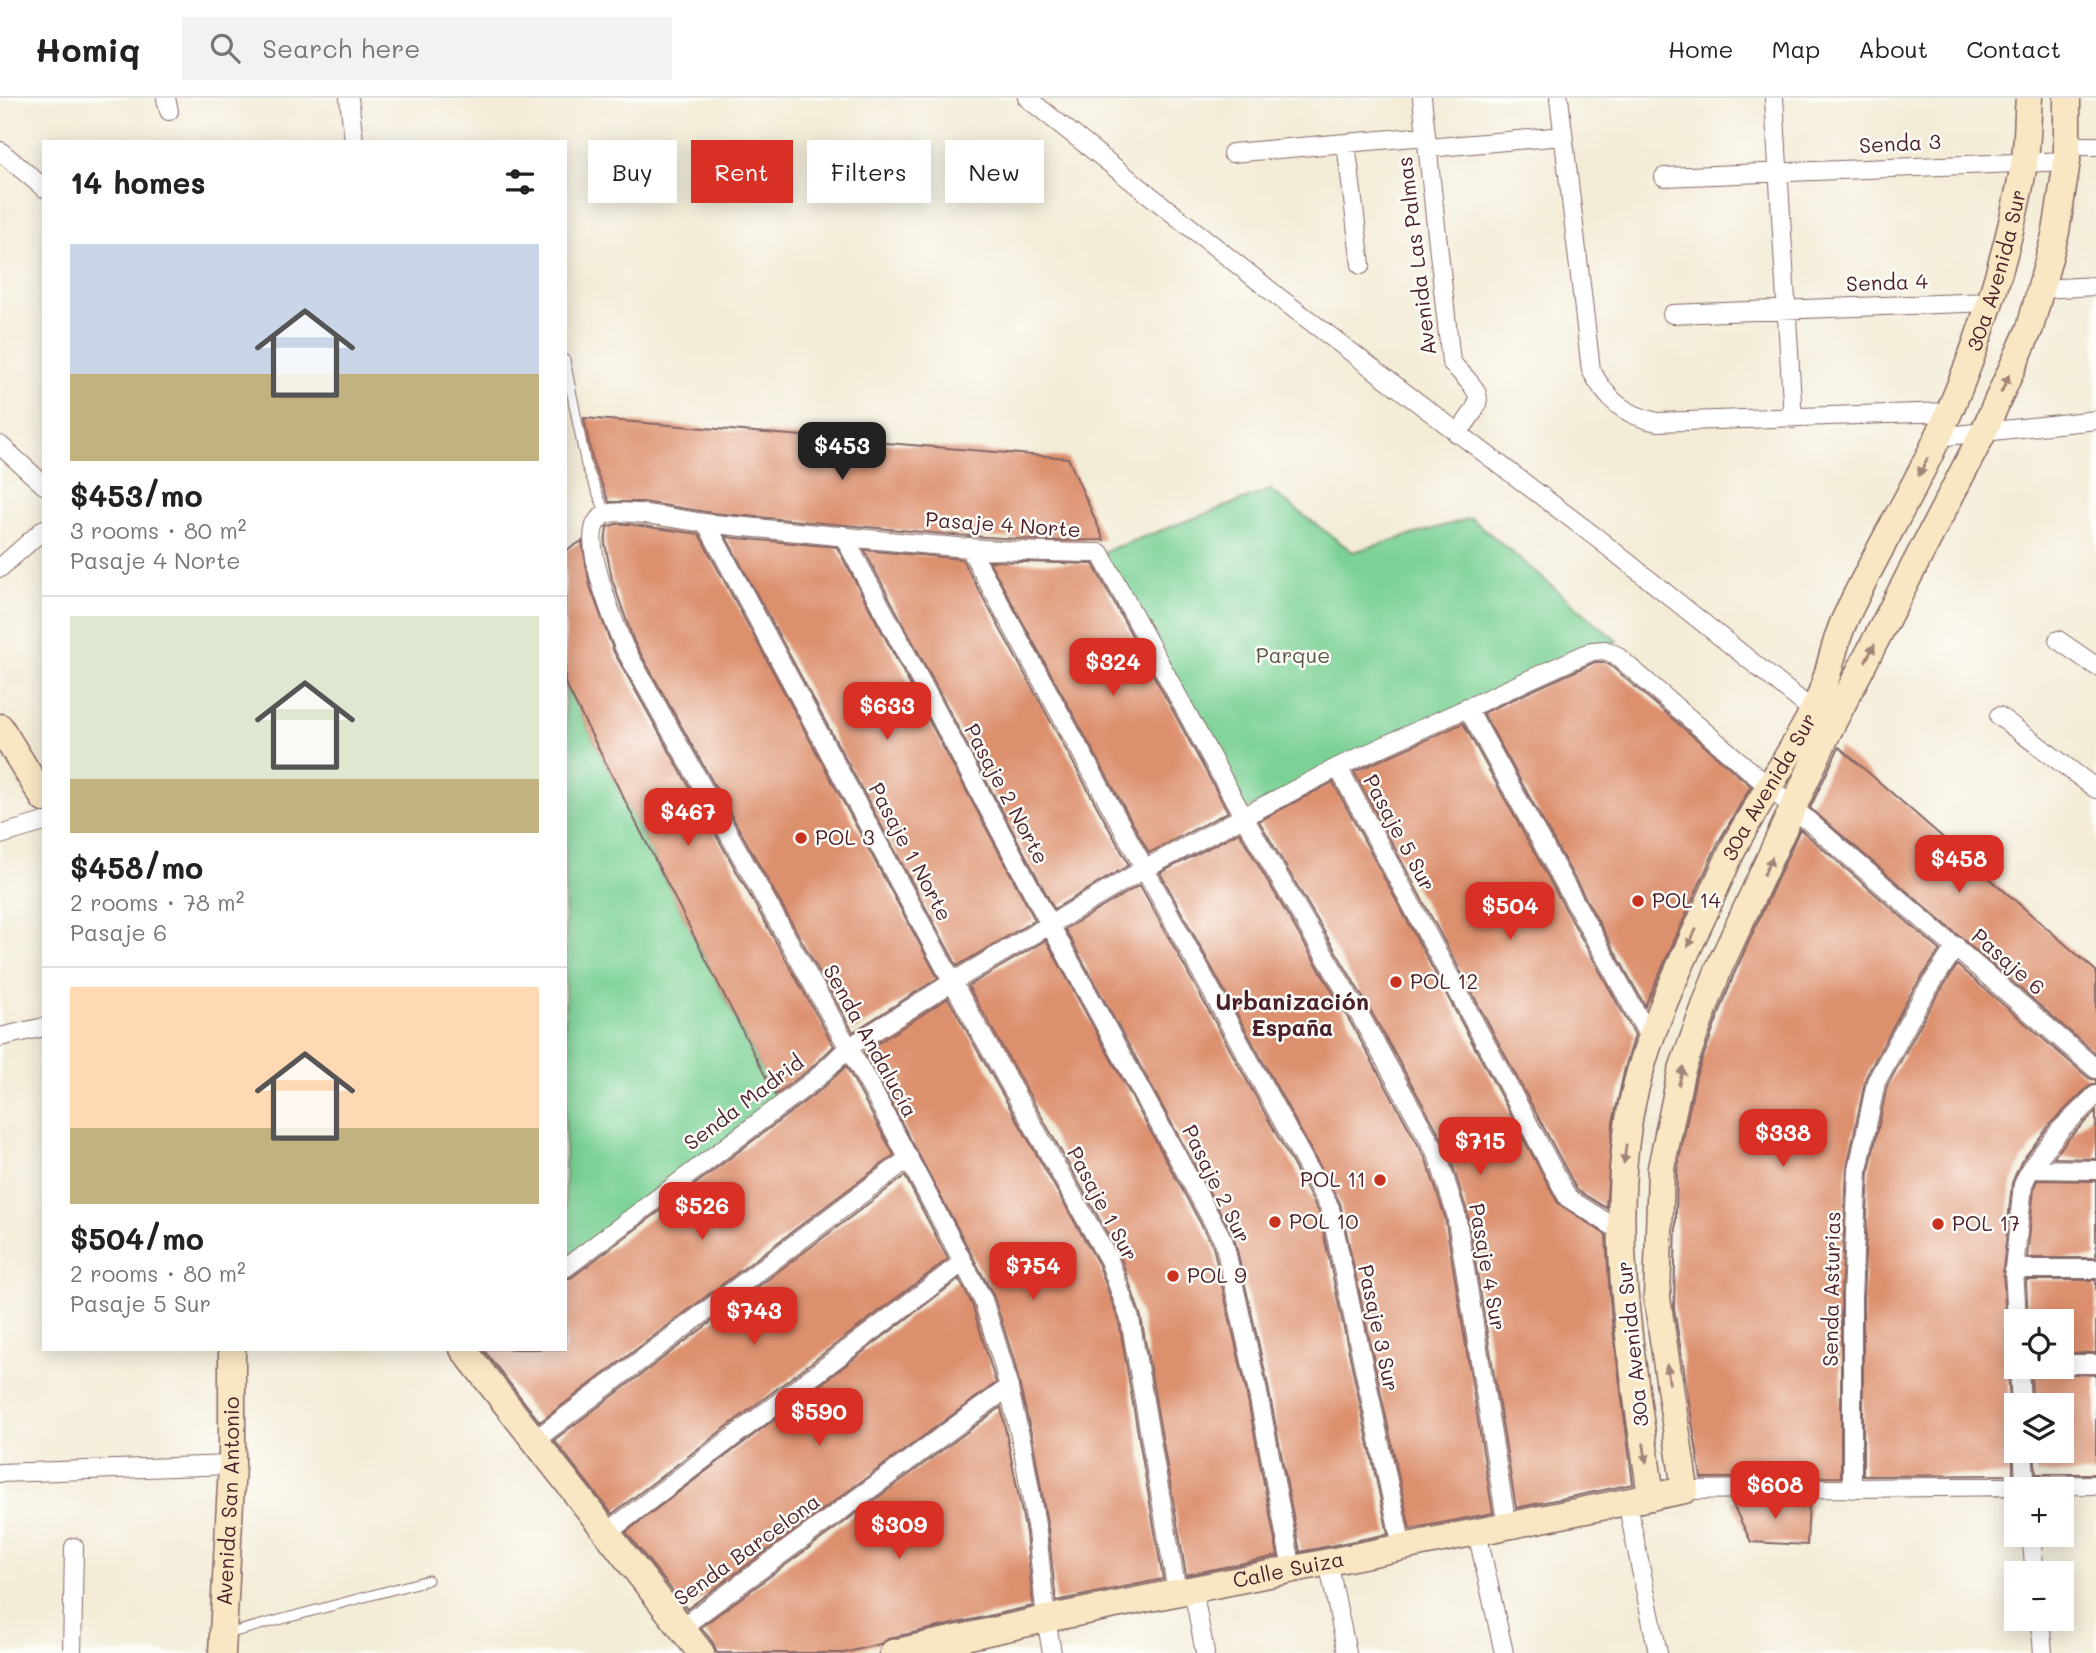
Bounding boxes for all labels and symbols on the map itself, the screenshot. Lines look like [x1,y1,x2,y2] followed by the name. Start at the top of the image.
[1858,127,1942,158] street label: Senda 3
[1390,155,1441,357] street label: Avenida Las Palmas
[1959,187,2031,354] street label: 30a Avenida Sur
[1846,267,1929,296] street label: Senda 4
[1999,374,2011,394] one-way arrow
[801,422,883,482] pin: $453
[1917,457,1928,477] one-way arrow
[924,505,1082,542] street label: Pasaje 4 Norte
[1072,638,1154,698] pin: $324
[1256,641,1330,668] park label: Parque
[1864,643,1875,663] one-way arrow
[846,682,928,742] pin: $633
[1715,708,1822,865] street label: 30a Avenida Sur
[959,718,1056,868] street label: Pasaje 2 Norte
[1358,769,1442,895] street label: Pasaje 5 Sur
[864,777,959,925] street label: Pasaje 1 Norte
[647,788,729,848] pin: $467
[815,823,875,850] place label: POL 3
[793,830,809,846] marker: POL 3
[1918,836,2000,895] pin: $458
[1762,856,1773,876] one-way arrow
[1469,882,1551,942] pin: $504
[1652,886,1722,913] place label: POL 14
[1630,893,1646,909] marker: POL 14
[1967,922,2051,1000] street label: Pasaje 6
[1687,927,1698,948] one-way arrow
[818,959,925,1122] street label: Senda Andalucía
[1410,967,1478,994] place label: POL 12
[1388,974,1404,990] marker: POL 12
[1215,986,1369,1042] district label: Urbanización España
[678,1048,808,1156] street label: Senda Madrid
[1676,1065,1687,1087] one-way arrow
[1742,1110,1824,1169] pin: $338
[1439,1118,1521,1177] pin: $715
[1177,1120,1258,1247] street label: Pasaje 2 Sur
[1062,1141,1145,1265] street label: Pasaje 1 Sur
[1619,1143,1630,1165] one-way arrow
[1300,1165,1366,1192] place label: POL 11
[1372,1172,1388,1188] marker: POL 11
[661,1182,743,1242] pin: $526
[1464,1201,1513,1333] street label: Pasaje 4 Sur
[1289,1207,1359,1234] place label: POL 10
[1952,1209,2020,1236] place label: POL 17
[1816,1211,1845,1367] street label: Senda Asturias
[1267,1214,1283,1230] marker: POL 10
[1930,1216,1946,1232] marker: POL 17
[992,1242,1074,1302] pin: $754
[1609,1260,1654,1428] street label: 30a Avenida Sur
[1187,1261,1247,1288] place label: POL 9
[1353,1262,1406,1394] street label: Pasaje 3 Sur
[1165,1268,1181,1284] marker: POL 9
[713,1288,795,1347] pin: $743
[1662,1363,1673,1385] one-way arrow
[778,1388,860,1448] pin: $590
[210,1397,244,1606] street label: Avenida San Antonio
[1640,1442,1651,1464] one-way arrow
[1734,1462,1816,1521] pin: $608
[668,1487,824,1611] street label: Senda Barcelona
[858,1502,940,1561] pin: $309
[1230,1544,1346,1593] street label: Calle Suiza

